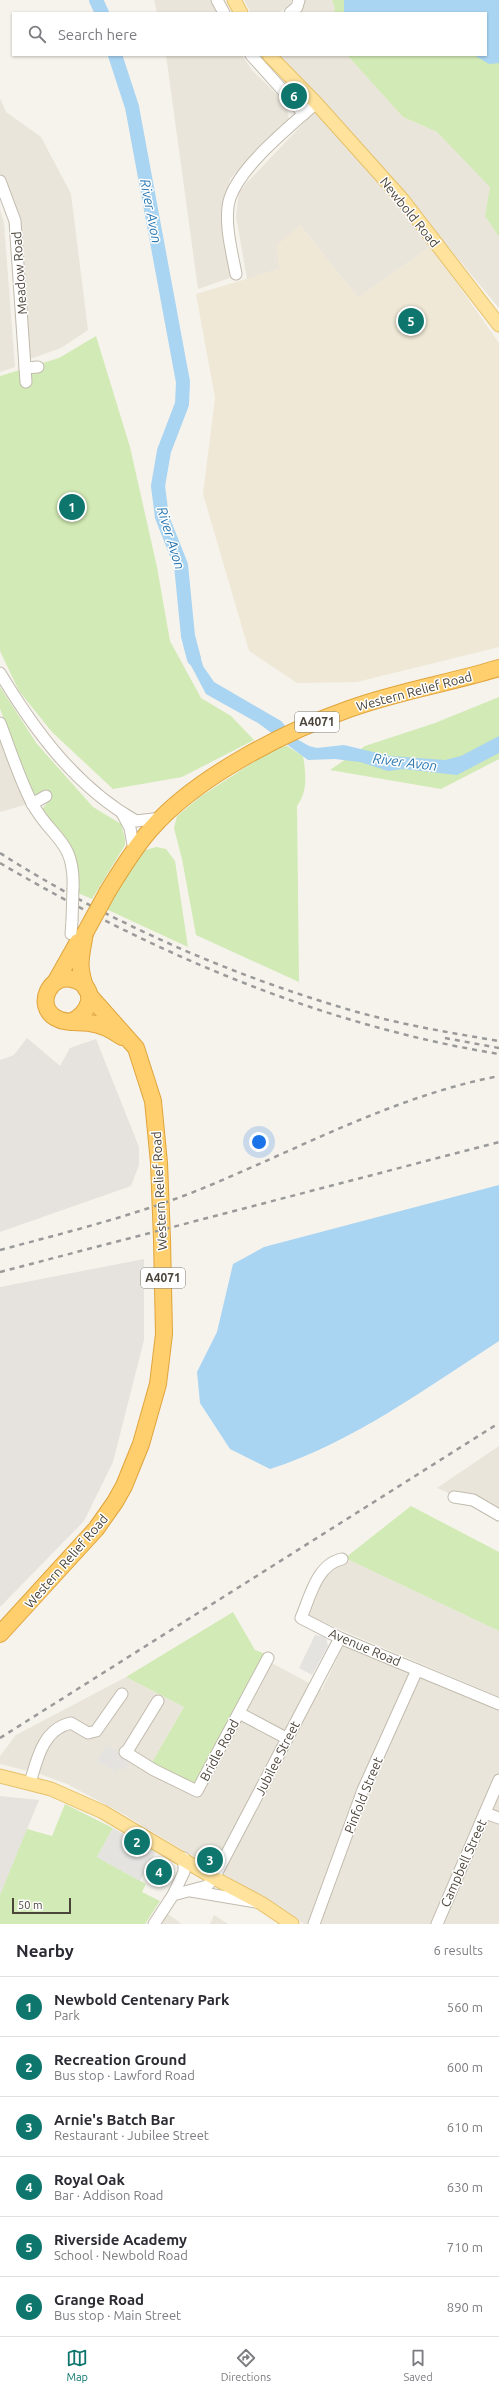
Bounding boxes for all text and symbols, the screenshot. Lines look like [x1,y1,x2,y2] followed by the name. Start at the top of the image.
[12,12,487,56] search box
[26,23,48,45] icon: search
[58,26,137,43] text: Search here
[281,81,307,111] pin: 6
[378,174,442,250] street label: Newbold Road
[137,178,165,244] water label: River Avon
[9,231,29,315] street label: Meadow Road
[398,306,424,336] pin: 5
[59,492,85,522] pin: 1
[154,505,188,571] water label: River Avon
[355,669,473,713] street label: Western Relief Road
[295,712,339,732] road number: A4071
[372,750,438,774] water label: River Avon
[149,1131,169,1251] street label: Western Relief Road
[249,1132,269,1152] your location
[141,1268,185,1288] road number: A4071
[22,1511,110,1611] street label: Western Relief Road
[327,1626,403,1668] street label: Avenue Road
[197,1717,241,1783] street label: Bridle Road
[252,1718,302,1798] street label: Jubilee Street
[341,1755,385,1835] street label: Pinfold Street
[437,1817,489,1909] street label: Campbell Street
[124,1827,150,1857] pin: 2
[197,1845,223,1875] pin: 3
[146,1857,172,1887] pin: 4
[12,1896,71,1915] scale bar
[18,1899,42,1911] text: 50 m
[16,1941,74,1960] text: Nearby
[433,1943,483,1957] text: 6 results
[54,1991,229,2008] text: Newbold Centenary Park
[25,2000,33,2014] text: 1
[447,2000,483,2014] text: 560 m
[54,2008,80,2022] text: Park
[54,2051,186,2068] text: Recreation Ground
[25,2060,33,2074] text: 2
[447,2060,483,2074] text: 600 m
[54,2068,195,2082] text: Bus stop · Lawford Road
[54,2111,175,2128] text: Arnie's Batch Bar
[25,2120,33,2134] text: 3
[447,2120,483,2134] text: 610 m
[54,2128,209,2142] text: Restaurant · Jubilee Street
[54,2171,125,2188] text: Royal Oak
[25,2180,33,2194] text: 4
[447,2180,483,2194] text: 630 m
[54,2188,163,2202] text: Bar · Addison Road
[54,2231,187,2248] text: Riverside Academy
[25,2240,33,2254] text: 5
[447,2240,483,2254] text: 710 m
[54,2248,188,2262] text: School · Newbold Road
[54,2291,144,2308] text: Grange Road
[25,2300,33,2314] text: 6
[447,2300,483,2314] text: 890 m
[54,2308,181,2322] text: Bus stop · Main Street
[66,2347,88,2383] tab: Map
[221,2347,271,2383] tab: Directions
[403,2347,433,2383] tab: Saved

